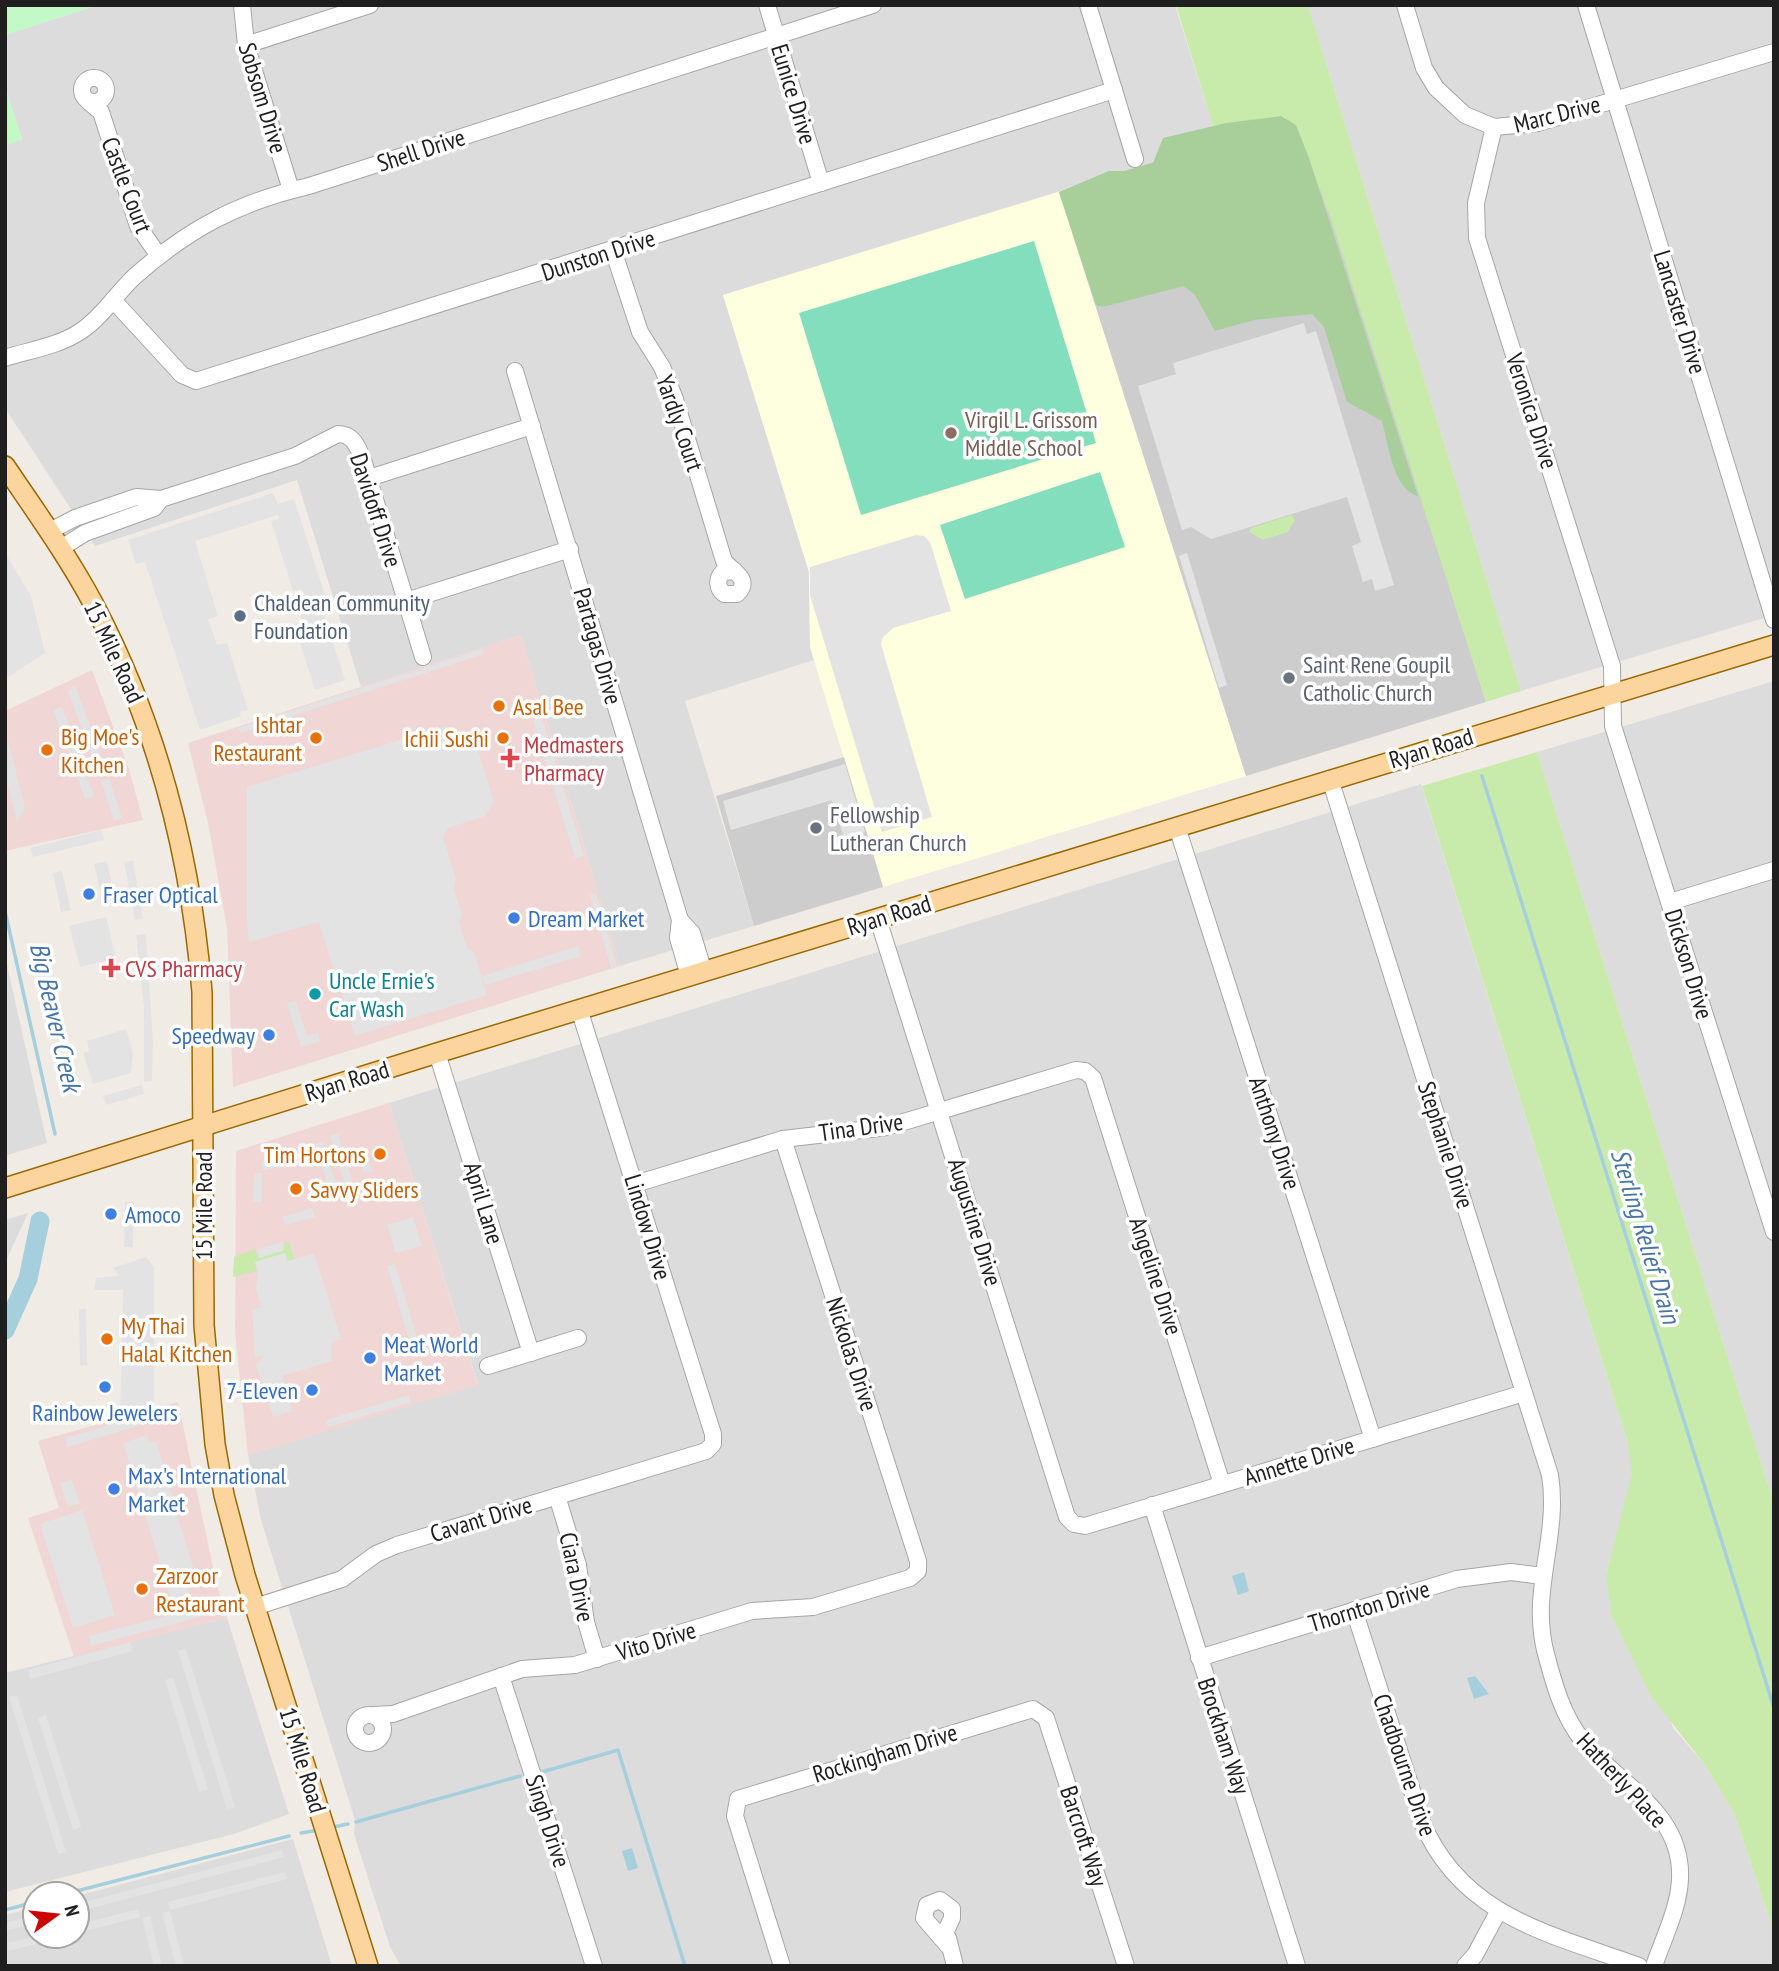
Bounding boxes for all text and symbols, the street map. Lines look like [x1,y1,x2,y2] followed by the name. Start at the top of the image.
[232,39,294,157] street label: Sobsom Drive
[764,40,824,148] street label: Eunice Drive
[1510,88,1604,140] street label: Marc Drive
[373,121,469,179] street label: Shell Drive
[95,133,160,238] street label: Castle Court
[537,222,659,288] street label: Dunston Drive
[1647,246,1713,378] street label: Lancaster Drive
[1499,348,1565,473] street label: Veronica Drive
[649,371,711,476] street label: Yardly Court
[964,404,1098,463] place label: Virgil L. Grissom Middle School
[943,425,959,441] marker: Virgil L. Grissom Middle School
[343,449,409,571] street label: Davidoff Drive
[567,584,629,708] street label: Partagas Drive
[254,587,430,646] place label: Chaldean Community Foundation
[77,596,151,708] street label: 15 Mile Road
[232,608,248,624] marker: Chaldean Community Foundation
[1303,649,1451,708] place label: Saint Rene Goupil Catholic Church
[1281,670,1297,686] marker: Saint Rene Goupil Catholic Church
[513,691,584,722] place label: Asal Bee
[491,698,507,714] marker: Asal Bee
[213,709,302,768] place label: Ishtar Restaurant
[61,721,139,780] place label: Big Moe's Kitchen
[1385,721,1477,775] street label: Ryan Road
[404,723,489,754] place label: Ichii Sushi
[524,729,624,788] place label: Medmasters Pharmacy
[308,730,324,746] marker: Ishtar Restaurant
[495,730,511,746] marker: Ichii Sushi
[39,742,55,758] marker: Big Moe's Kitchen
[502,750,518,766] marker: Medmasters Pharmacy
[830,799,967,858] place label: Fellowship Lutheran Church
[808,820,824,836] marker: Fellowship Lutheran Church
[103,879,218,910] place label: Fraser Optical
[81,886,97,902] marker: Fraser Optical
[843,888,935,942] street label: Ryan Road
[528,903,645,934] place label: Dream Market
[1658,905,1720,1023] street label: Dickson Drive
[506,910,522,926] marker: Dream Market
[23,939,90,1097] water label: Big Beaver Creek
[125,953,242,984] place label: CVS Pharmacy
[103,960,119,976] marker: CVS Pharmacy
[329,965,435,1024] place label: Uncle Ernie's Car Wash
[307,986,323,1002] marker: Uncle Ernie's Car Wash
[171,1020,255,1051] place label: Speedway
[261,1027,277,1043] marker: Speedway
[301,1054,393,1108] street label: Ryan Road
[1242,1073,1308,1193] street label: Anthony Drive
[1411,1078,1481,1212] street label: Stephanie Drive
[817,1106,905,1148] street label: Tina Drive
[264,1139,366,1170] place label: Tim Hortons
[1604,1145,1689,1329] water label: Sterling Relief Drain
[372,1146,388,1162] marker: Tim Hortons
[188,1152,219,1260] street label: 15 Mile Road
[941,1155,1009,1289] street label: Augustine Drive
[457,1158,511,1248] street label: April Lane
[617,1171,679,1283] street label: Lindow Drive
[310,1174,419,1205] place label: Savvy Sliders
[288,1181,304,1197] marker: Savvy Sliders
[125,1199,181,1230] place label: Amoco
[103,1206,119,1222] marker: Amoco
[1122,1213,1190,1339] street label: Angeline Drive
[819,1293,885,1415] street label: Nickolas Drive
[121,1310,232,1369] place label: My Thai Halal Kitchen
[384,1329,478,1388] place label: Meat World Market
[99,1331,115,1347] marker: My Thai Halal Kitchen
[362,1350,378,1366] marker: Meat World Market
[226,1375,298,1406] place label: 7-Eleven
[97,1379,113,1395] marker: Rainbow Jewelers
[304,1382,320,1398] marker: 7-Eleven
[32,1397,178,1428] place label: Rainbow Jewelers
[1240,1430,1358,1492] street label: Annette Drive
[128,1460,287,1519] place label: Max's International Market
[106,1481,122,1497] marker: Max's International Market
[426,1489,536,1549] street label: Cavant Drive
[552,1529,602,1625] street label: Ciara Drive
[156,1560,245,1619] place label: Zarzoor Restaurant
[1305,1573,1433,1639] street label: Thornton Drive
[134,1581,150,1597] marker: Zarzoor Restaurant
[611,1614,700,1668] street label: Vito Drive
[1191,1674,1257,1798] street label: Brockham Way
[1366,1690,1444,1840] street label: Chadbourne Drive
[272,1703,334,1817] street label: 15 Mile Road
[809,1716,961,1790] street label: Rockingham Drive
[1570,1726,1674,1834] street label: Hatherly Place
[518,1771,578,1871] street label: Singh Drive
[1053,1782,1115,1890] street label: Barcroft Way
[21,1880,91,1950] north arrow
[60,1903,85,1919] text: N

